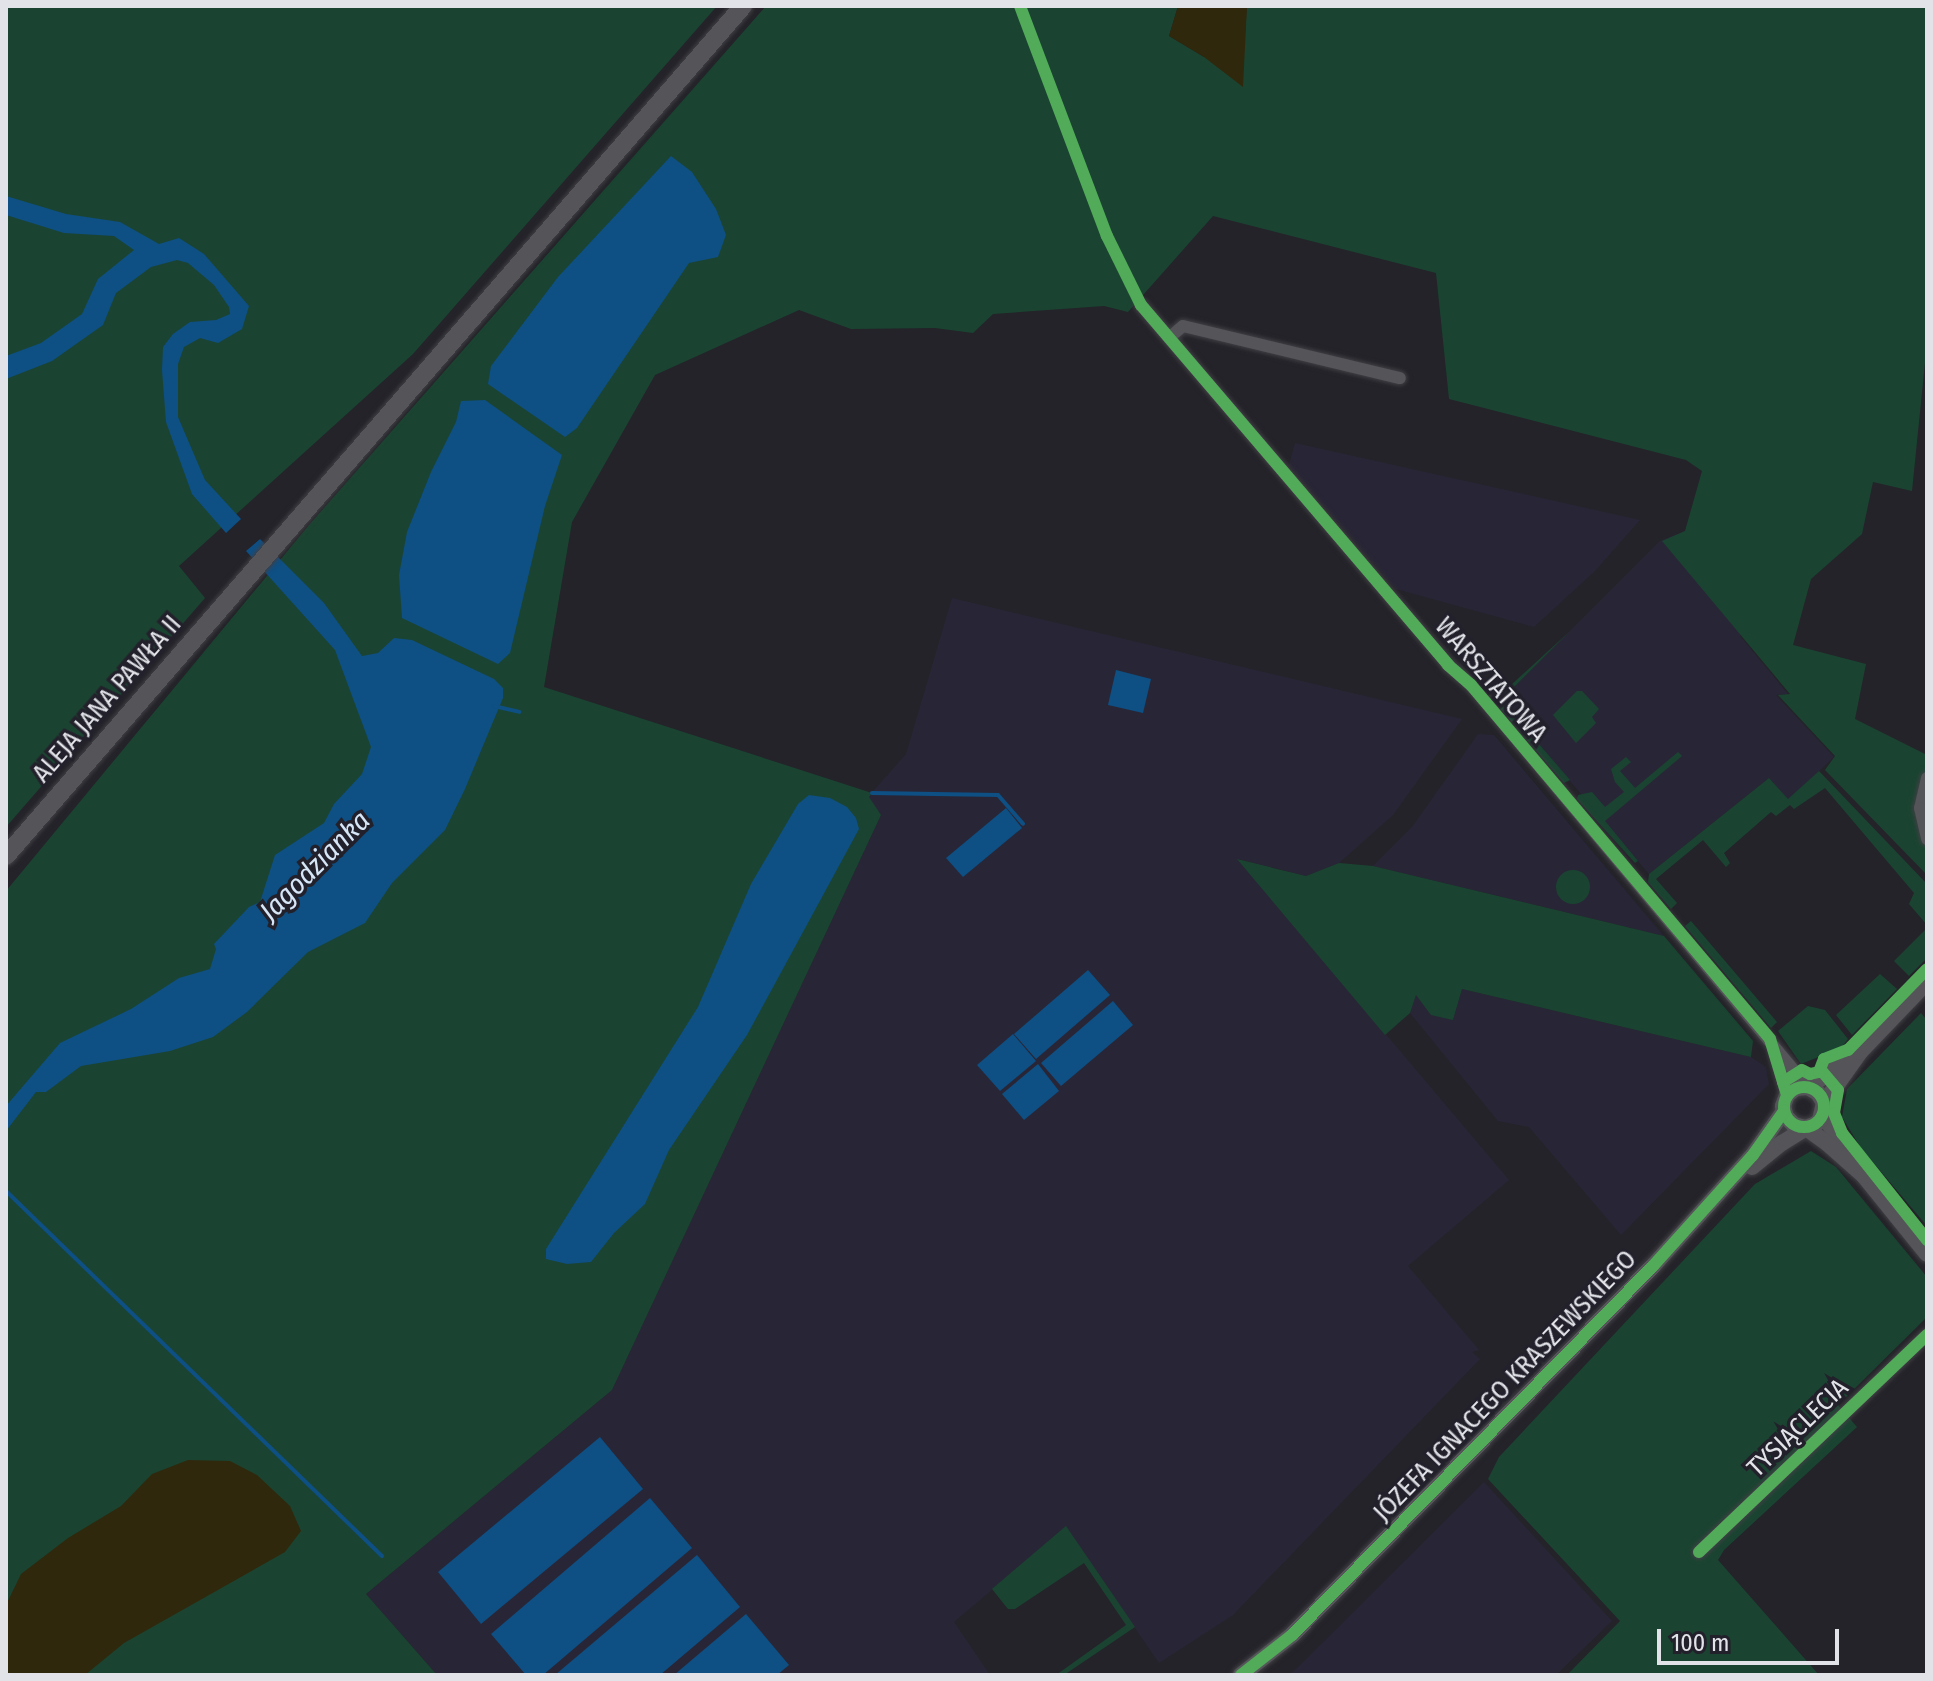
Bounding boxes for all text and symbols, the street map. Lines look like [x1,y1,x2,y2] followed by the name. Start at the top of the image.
[26,609,188,789] street label: ALEJA JANA PAWŁA II
[1428,611,1554,749] street label: WARSZTATOWA
[253,804,377,928] water label: Jagodzianka
[1367,1244,1643,1528] street label: JÓZEFA IGNACEGO KRASZEWSKIEGO
[1741,1372,1855,1484] street label: TYSIĄCLECIA
[1661,1613,1843,1663] scale bar
[1671,1629,1729,1657] text: 100 m

